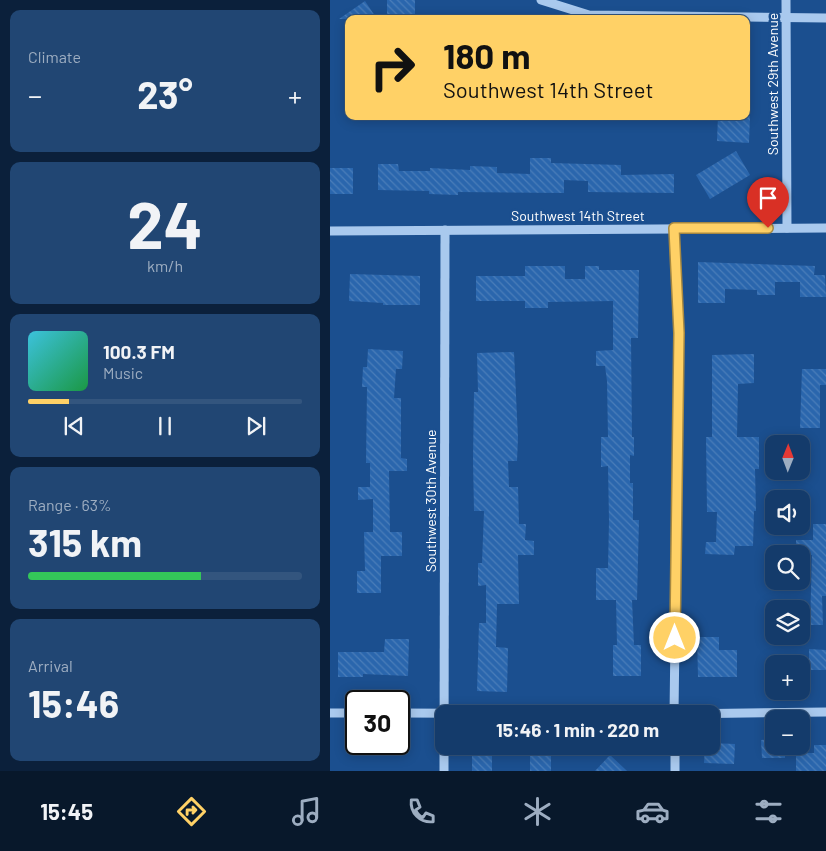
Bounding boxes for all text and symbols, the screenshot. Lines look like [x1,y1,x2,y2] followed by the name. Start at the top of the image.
[764,13,781,155] street label: Southwest 29th Avenue
[443,34,531,76] text: 180 m
[360,35,425,100] icon: right
[28,47,81,66] text: Climate
[137,71,193,117] text: 23°
[443,76,653,102] text: Southwest 14th Street
[28,78,42,112] text: −
[288,78,302,112] text: +
[747,177,789,228] pin
[127,184,203,262] text: 24
[754,184,782,212] icon: arrive
[511,207,645,224] street label: Southwest 14th Street
[147,256,183,275] text: km/h
[103,340,175,363] text: 100.3 FM
[103,363,143,382] text: Music
[60,412,88,440] icon: previous
[151,412,179,440] icon: pause
[242,412,270,440] icon: next
[422,430,439,572] street label: Southwest 30th Avenue
[765,435,810,480] north arrow
[765,435,810,755] map controls
[765,490,810,535] button: sound
[28,495,112,514] text: Range · 63%
[28,519,142,565] text: 315 km
[765,545,810,590] button: search
[765,600,810,645] button: layers
[648,611,700,663] position arrow
[765,655,810,700] button: +
[28,656,73,675] text: Arrival
[28,680,119,726] text: 15:46
[345,690,410,755] speed limit sign: 30
[765,710,810,755] button: −
[496,718,659,741] text: 15:46 · 1 min · 220 m
[174,794,209,829] icon: directions
[289,794,324,829] icon: music
[404,794,439,829] icon: phone
[520,794,555,829] icon: climate
[635,794,670,829] icon: car
[751,794,786,829] icon: filters
[40,798,93,824] text: 15:45

